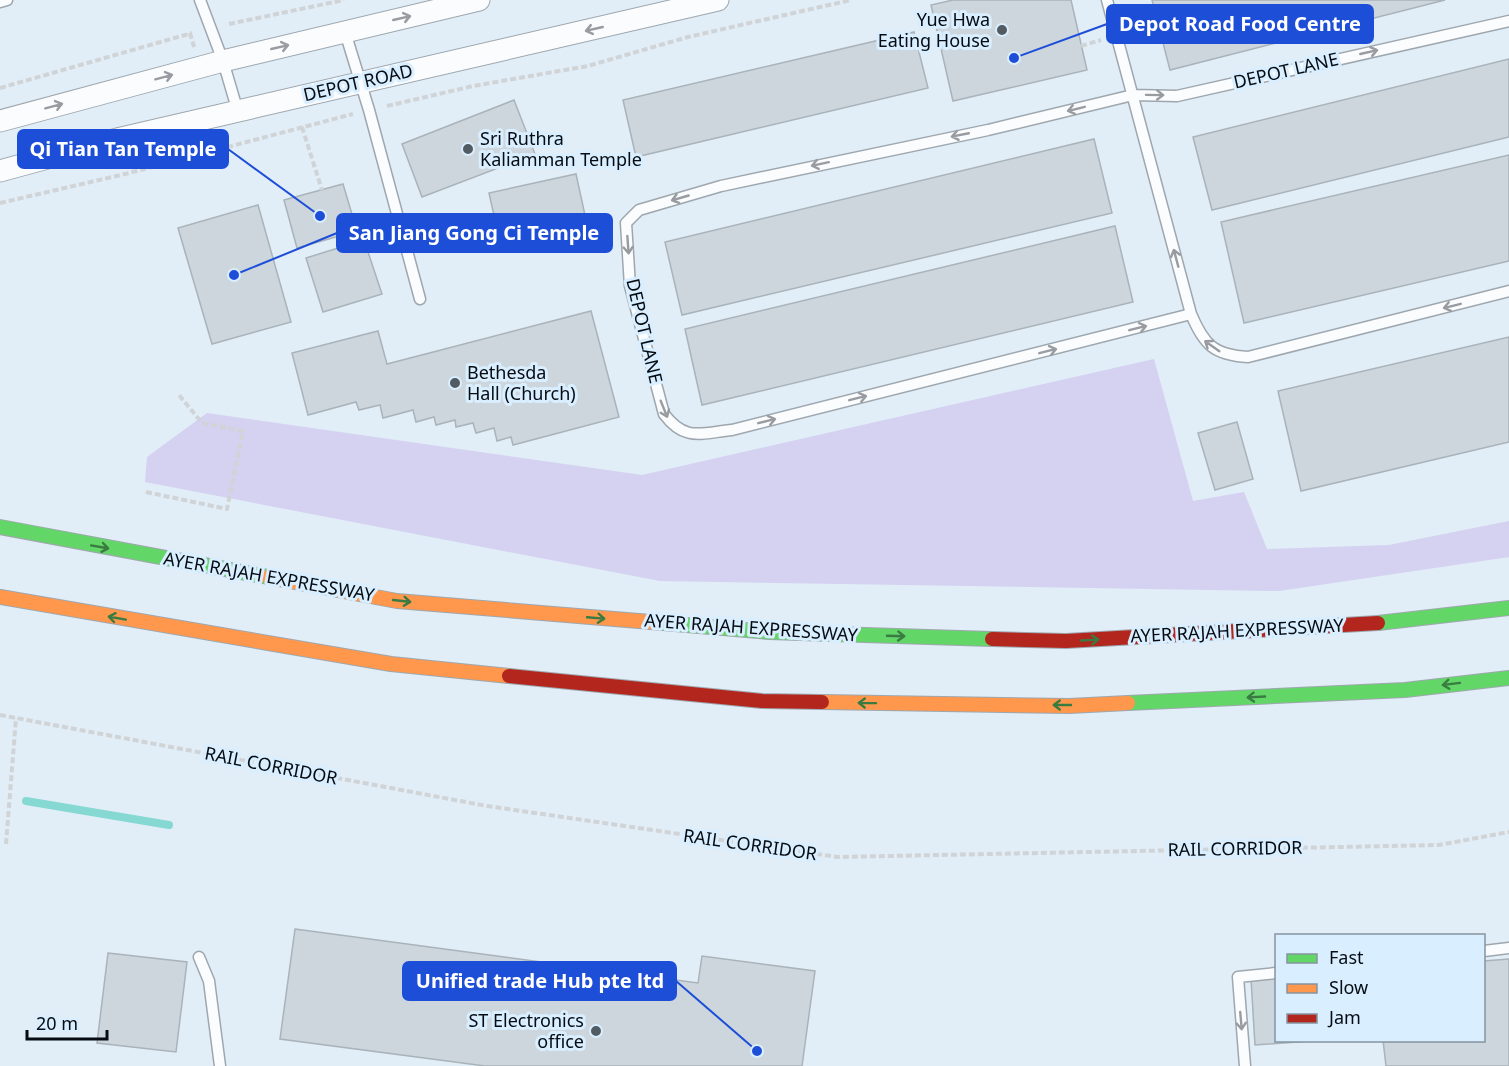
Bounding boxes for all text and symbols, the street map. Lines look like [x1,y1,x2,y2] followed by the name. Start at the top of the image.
[1107,5,1373,43] callout: Depot Road Food Centre
[878,7,990,52] place label: Yue Hwa Eating House
[1119,10,1361,37] text: Depot Road Food Centre
[392,12,411,24] one-way arrow
[585,23,604,35] one-way arrow
[995,23,1009,37] marker: Yue Hwa Eating House
[270,41,289,53] one-way arrow
[1231,46,1341,94] street label: DEPOT LANE
[1359,46,1378,58] one-way arrow
[301,58,415,106] street label: DEPOT ROAD
[155,70,174,82] one-way arrow
[1144,90,1164,101] one-way arrow
[44,100,63,112] one-way arrow
[1067,103,1086,115] one-way arrow
[480,126,642,171] place label: Sri Ruthra Kaliamman Temple
[18,130,228,168] callout: Qi Tian Tan Temple
[951,130,970,141] one-way arrow
[30,135,217,162] text: Qi Tian Tan Temple
[461,142,475,156] marker: Sri Ruthra Kaliamman Temple
[811,159,830,171] one-way arrow
[671,193,690,204] one-way arrow
[337,214,612,252] callout: San Jiang Gong Ci Temple
[349,219,599,246] text: San Jiang Gong Ci Temple
[622,235,633,255] one-way arrow
[1170,249,1182,268] one-way arrow
[621,276,669,386] street label: DEPOT LANE
[1443,300,1462,312] one-way arrow
[1129,321,1148,333] one-way arrow
[1204,340,1220,353] one-way arrow
[1038,344,1057,356] one-way arrow
[467,360,576,405] place label: Bethesda Hall (Church)
[448,376,462,390] marker: Bethesda Hall (Church)
[849,391,868,403] one-way arrow
[659,400,670,418] one-way arrow
[757,414,776,426] one-way arrow
[90,541,109,552] one-way arrow
[162,546,377,607] street label: AYER RAJAH EXPRESSWAY
[392,596,411,607] one-way arrow
[644,608,859,646] street label: AYER RAJAH EXPRESSWAY
[107,612,127,623] one-way arrow
[1130,612,1345,648] street label: AYER RAJAH EXPRESSWAY
[586,613,606,624] one-way arrow
[885,631,905,642] one-way arrow
[1080,634,1100,645] one-way arrow
[1441,679,1461,690] one-way arrow
[1247,691,1267,702] one-way arrow
[857,697,877,708] one-way arrow
[1052,700,1072,711] one-way arrow
[203,740,340,790] street label: RAIL CORRIDOR
[682,823,819,865] street label: RAIL CORRIDOR
[1167,835,1303,861] street label: RAIL CORRIDOR
[1275,934,1485,1042] legend
[1329,945,1364,969] text: Fast
[403,962,676,1000] callout: Unified trade Hub pte ltd
[416,967,664,994] text: Unified trade Hub pte ltd
[1329,975,1368,999] text: Slow
[27,1003,106,1041] scale bar
[1327,1005,1361,1029] text: Jam
[468,1008,584,1053] place label: ST Electronics office
[36,1011,78,1035] text: 20 m
[1236,1011,1247,1031] one-way arrow
[589,1024,603,1038] marker: ST Electronics office

